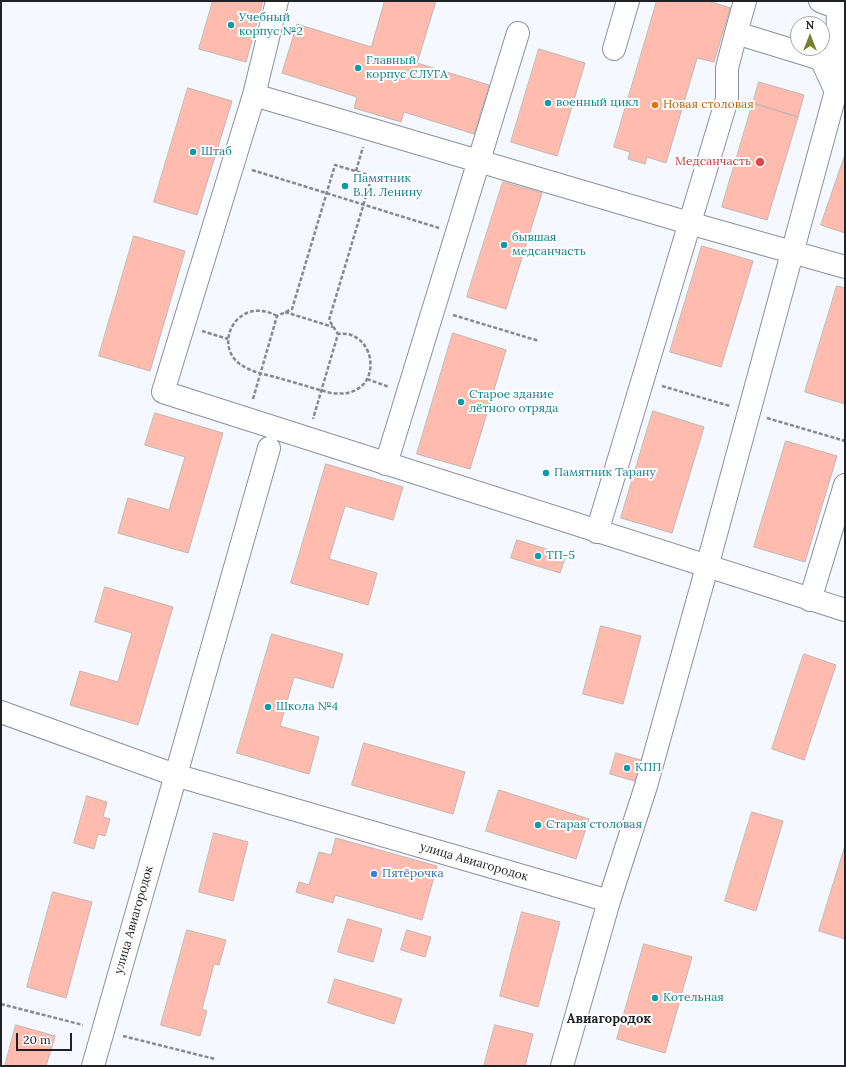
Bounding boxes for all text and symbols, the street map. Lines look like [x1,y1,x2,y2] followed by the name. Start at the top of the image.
[239,11,303,39] place label: Учебный корпус №2
[790,16,830,56] north arrow
[806,18,814,32] text: N
[226,20,236,30] marker: Учебный корпус №2
[366,54,448,82] place label: Главный корпус СЛУГА
[353,63,363,73] marker: Главный корпус СЛУГА
[556,96,639,110] place label: военный цикл
[543,98,553,108] marker: военный цикл
[663,98,754,112] place label: Новая столовая
[650,100,660,110] marker: Новая столовая
[201,145,232,159] place label: Штаб
[188,147,198,157] marker: Штаб
[675,155,751,169] place label: Медсанчасть
[754,156,766,168] marker: Медсанчасть
[353,172,422,200] place label: Памятник В.И. Ленину
[340,181,350,191] marker: Памятник В.И. Ленину
[512,231,586,259] place label: бывшая медсанчасть
[499,240,509,250] marker: бывшая медсанчасть
[469,388,558,416] place label: Старое здание лётного отряда
[456,397,466,407] marker: Старое здание лётного отряда
[554,466,656,480] place label: Памятник Тарану
[541,468,551,478] marker: Памятник Тарану
[546,549,575,563] place label: ТП-5
[533,551,543,561] marker: ТП-5
[276,700,338,714] place label: Школа №4
[263,702,273,712] marker: Школа №4
[635,761,661,775] place label: КПП
[622,763,632,773] marker: КПП
[546,818,642,832] place label: Старая столовая
[533,820,543,830] marker: Старая столовая
[418,840,530,884] street label: улица Авиагородок
[112,864,156,976] street label: улица Авиагородок
[382,867,444,881] place label: Пятёрочка
[369,869,379,879] marker: Пятёрочка
[663,991,724,1005] place label: Котельная
[650,993,660,1003] marker: Котельная
[567,1011,651,1027] district label: Авиагородок
[18,1025,74,1051] scale bar
[23,1032,51,1047] text: 20 m

